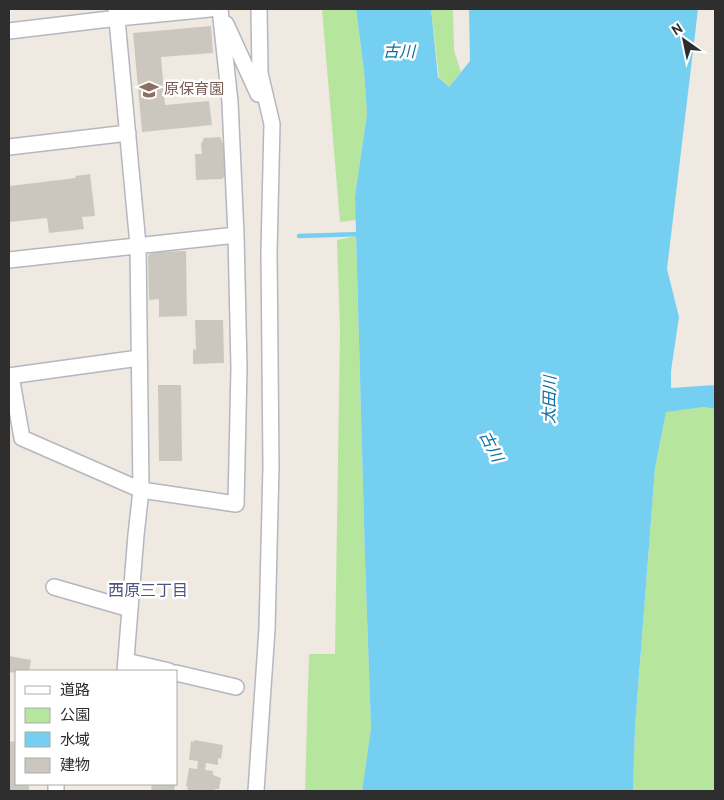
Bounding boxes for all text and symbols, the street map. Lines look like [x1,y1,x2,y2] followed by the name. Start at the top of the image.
[659,15,709,65] north arrow
[669,20,687,40] text: N
[383,43,417,63] water label: 古川
[138,79,160,101] school or university icon: 原保育園
[164,81,224,100] place label: 原保育園
[541,374,561,424] water label: 太田川
[474,428,507,468] water label: 古川
[108,582,188,602] district label: 西原三丁目
[15,670,178,785] legend
[60,682,90,701] text: 道路
[60,707,90,726] text: 公園
[60,732,90,751] text: 水域
[60,757,90,776] text: 建物

